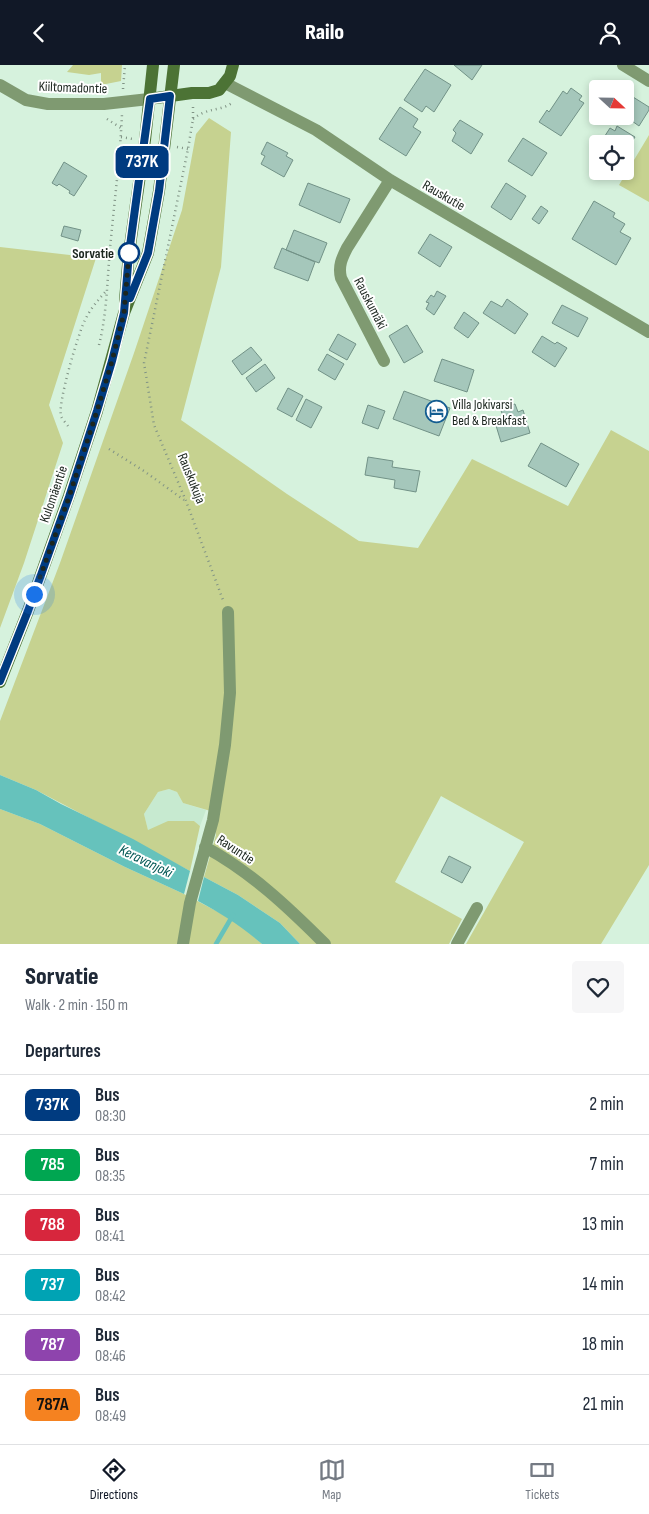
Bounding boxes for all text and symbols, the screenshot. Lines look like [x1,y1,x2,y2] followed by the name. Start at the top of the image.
[25,19,53,47] icon: back
[305,19,344,46] text: Railo
[596,19,624,47] icon: person
[38,78,108,97] street label: Kiiltomadontie
[589,80,634,125] north arrow
[589,80,634,180] map controls
[589,135,634,180] button: locate
[107,146,177,178] line badge: 737K
[126,151,158,172] text: 737K
[419,177,468,214] street label: Rauskutie
[118,242,140,264] marker: Sorvatie
[72,245,114,262] place label: Sorvatie
[350,274,391,332] street label: Rauskumäki
[452,396,526,429] place label: Villa Jokivarsi Bed & Breakfast
[424,400,448,424] hotel icon: Villa Jokivarsi Bed & Breakfast
[174,450,209,506] street label: Rauskukuja
[36,463,71,525] street label: Kulomäentie
[22,582,47,607] your location
[214,831,258,868] street label: Ravuntie
[116,840,177,883] water label: Keravanjoki
[572,961,624,1013] button: heart
[25,962,99,991] text: Sorvatie
[25,996,128,1015] text: Walk · 2 min · 150 m
[25,1040,101,1063] text: Departures
[95,1084,120,1107] text: Bus
[589,1093,624,1116] text: 2 min
[36,1094,69,1115] text: 737K
[95,1107,126,1126] text: 08:30
[95,1144,120,1167] text: Bus
[590,1153,624,1176] text: 7 min
[40,1154,65,1175] text: 785
[95,1167,125,1186] text: 08:35
[95,1204,120,1227] text: Bus
[583,1213,624,1236] text: 13 min
[40,1214,65,1235] text: 788
[95,1227,125,1246] text: 08:41
[95,1264,120,1287] text: Bus
[583,1273,624,1296] text: 14 min
[41,1274,64,1295] text: 737
[95,1287,126,1306] text: 08:42
[95,1324,120,1347] text: Bus
[582,1333,624,1356] text: 18 min
[40,1334,65,1355] text: 787
[95,1347,126,1366] text: 08:46
[95,1384,120,1407] text: Bus
[583,1393,624,1416] text: 21 min
[36,1394,69,1415] text: 787A
[95,1407,126,1426] text: 08:49
[90,1456,138,1503] tab: Directions
[318,1456,346,1503] tab: Map
[525,1456,559,1503] tab: Tickets

